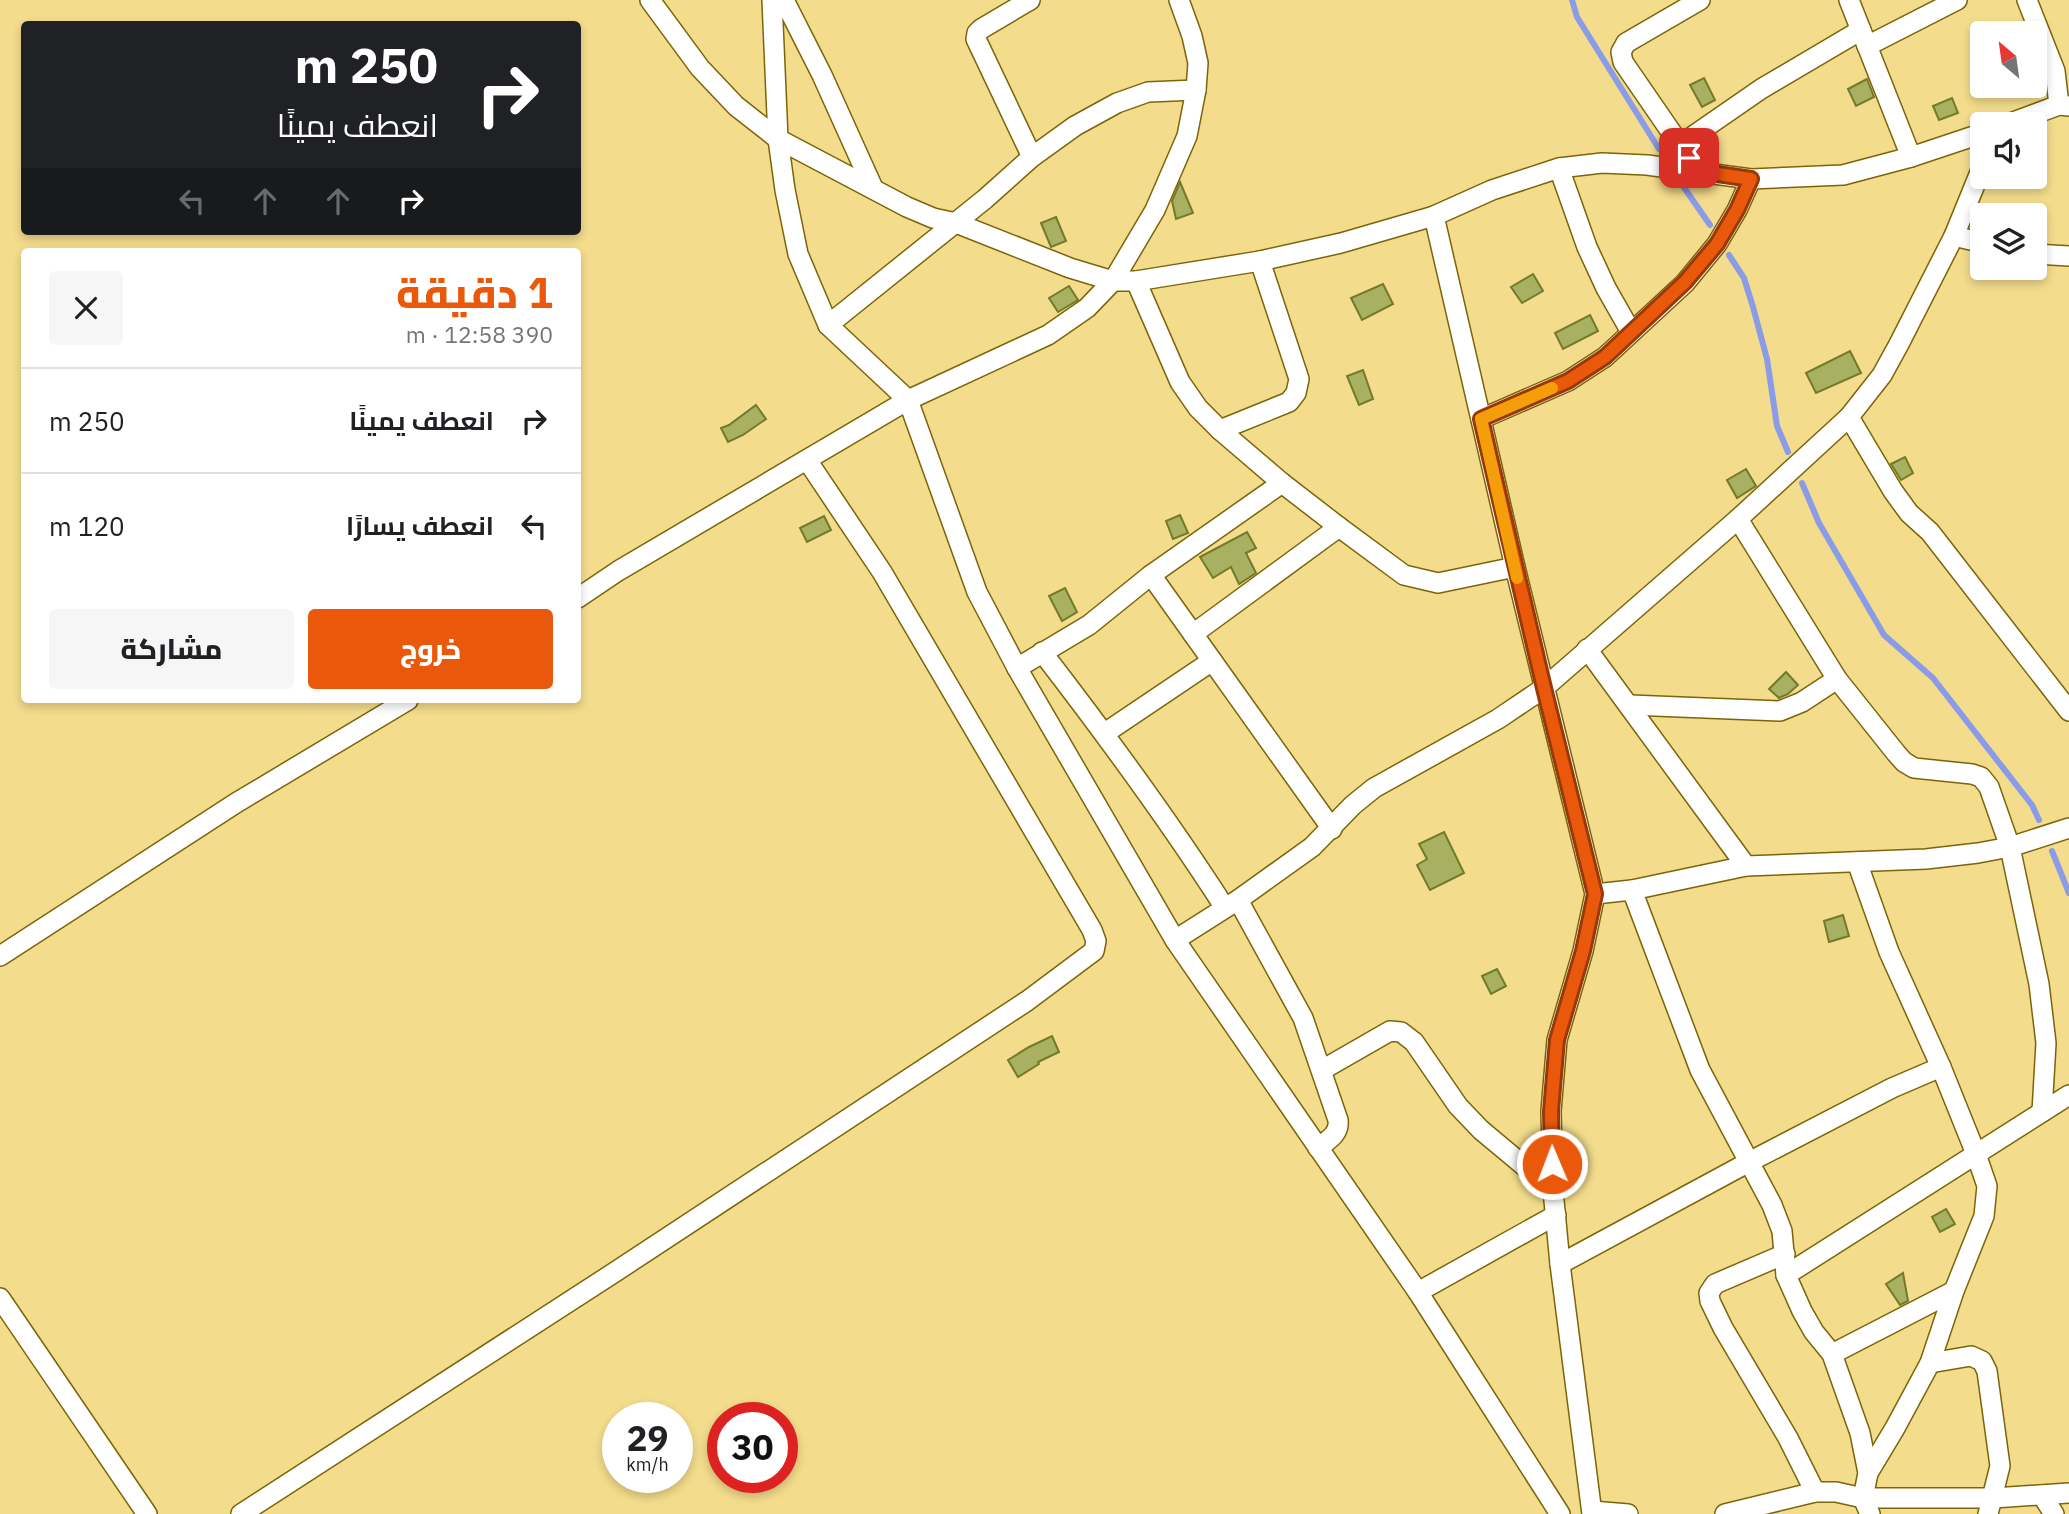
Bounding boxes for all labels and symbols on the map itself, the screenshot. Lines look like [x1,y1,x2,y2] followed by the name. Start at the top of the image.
[1970,21,2048,98] north arrow
[1659,128,1719,188] pin
[1515,1127,1589,1201] position arrow
[707,1402,798,1493] speed limit sign: 30

